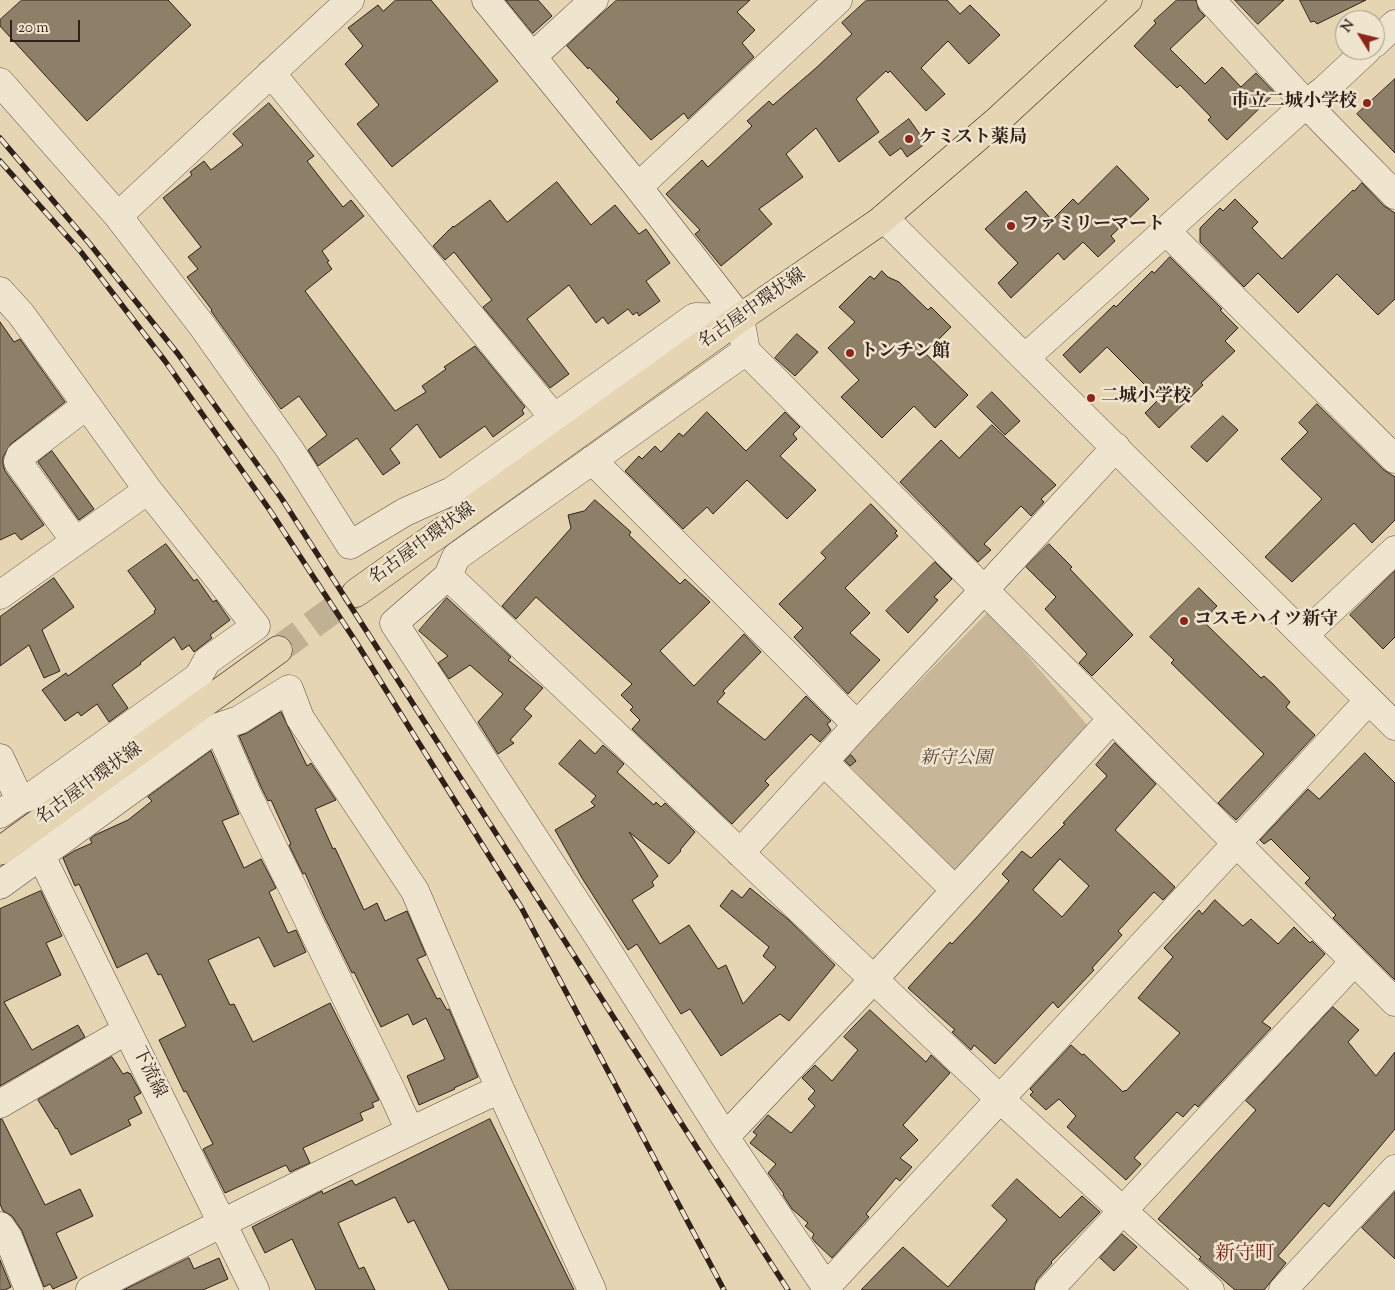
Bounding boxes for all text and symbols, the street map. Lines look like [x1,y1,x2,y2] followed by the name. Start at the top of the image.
[12,10,82,42] scale bar
[1335,10,1385,60] north arrow
[1337,16,1360,37] text: N
[18,18,49,39] text: 20 m
[1231,92,1357,114] place label: 市立二城小学校
[1361,97,1373,109] marker: 市立二城小学校
[919,128,1027,150] place label: ケミスト薬局
[903,133,915,145] marker: ケミスト薬局
[1021,215,1165,237] place label: ファミリーマート
[1005,220,1017,232] marker: ファミリーマート
[695,265,811,355] street label: 名古屋中環状線
[860,342,950,364] place label: トンチン館
[844,347,856,359] marker: トンチン館
[1101,387,1191,409] place label: 二城小学校
[1085,392,1097,404] marker: 二城小学校
[366,499,480,591] street label: 名古屋中環状線
[1194,610,1338,632] place label: コスモハイツ新守
[1178,615,1190,627] marker: コスモハイツ新守
[33,739,147,831] street label: 名古屋中環状線
[920,749,992,771] park label: 新守公園
[126,1044,170,1102] street label: 下流線
[1215,1244,1275,1268] district label: 新守町

